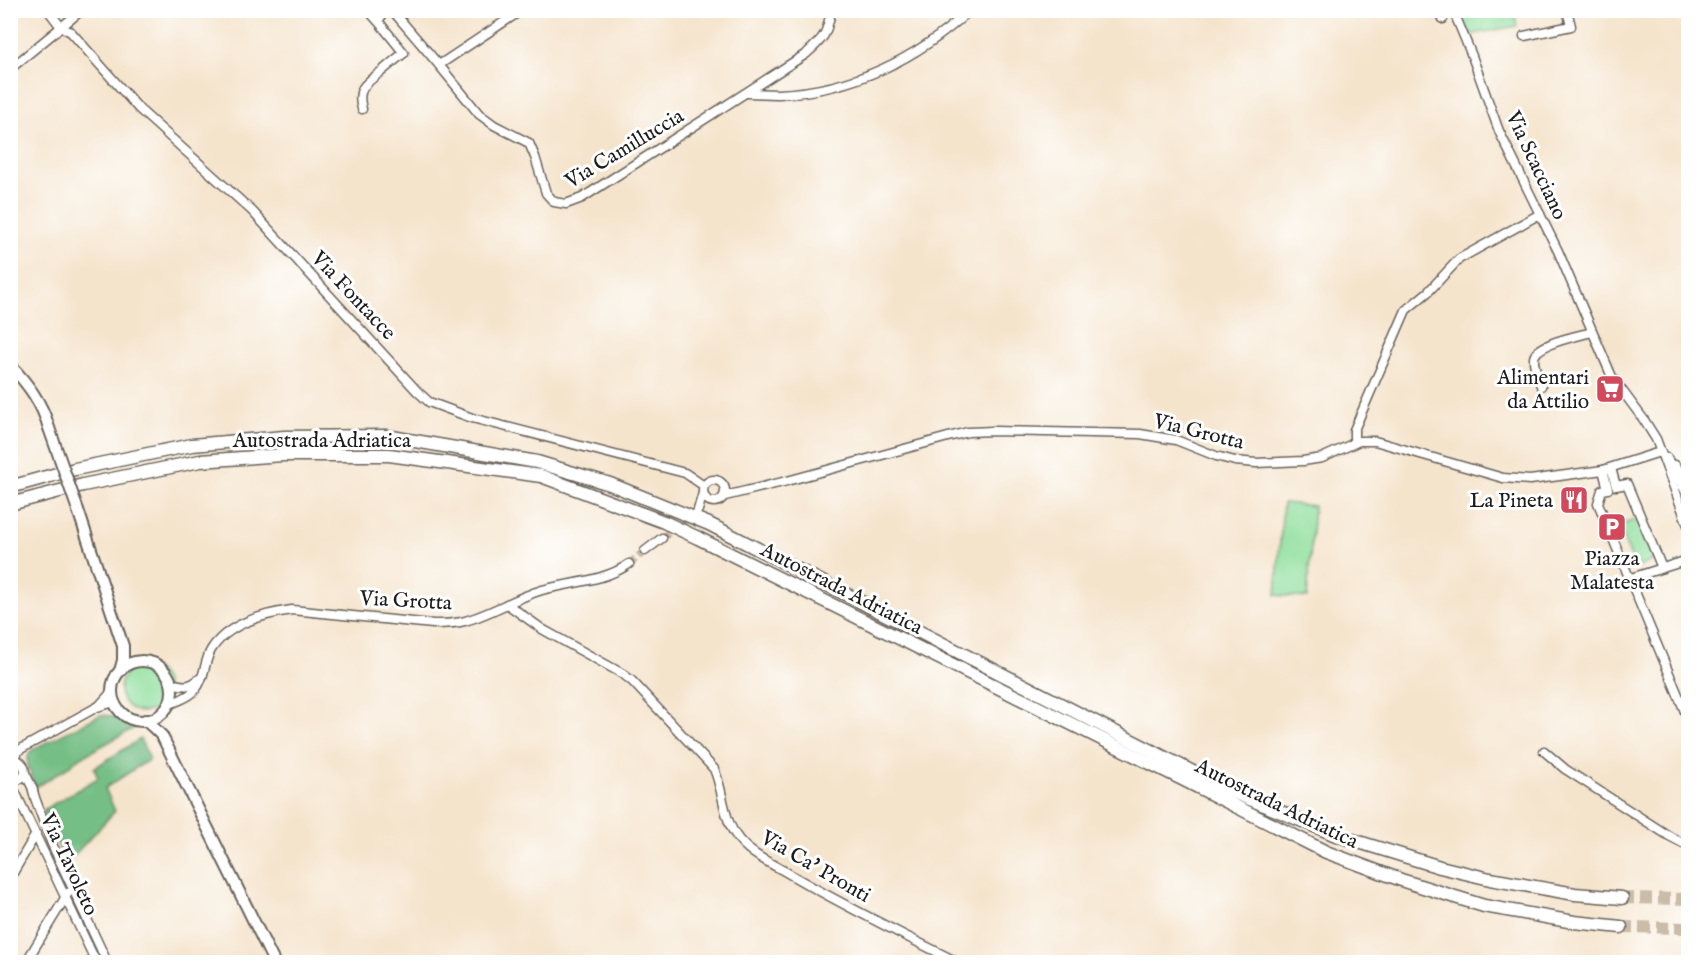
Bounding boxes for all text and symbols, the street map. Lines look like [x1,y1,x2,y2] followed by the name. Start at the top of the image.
[560,103,690,196] street label: Via Camilluccia
[1498,106,1573,224] street label: Via Scacciano
[304,245,401,347] street label: Via Fontacce
[1496,365,1589,416] place label: Alimentari da Attilio
[1594,373,1626,405] supermarket icon: Alimentari da Attilio
[1150,408,1248,457] street label: Via Grotta
[232,428,412,455] street label: Autostrada Adriatica
[1558,484,1590,516] restaurant icon: La Pineta
[1470,488,1554,515] place label: La Pineta
[1596,511,1628,543] parking icon: Piazza Malatesta
[755,536,928,642] street label: Autostrada Adriatica
[1570,546,1655,597] place label: Piazza Malatesta
[358,586,454,617] street label: Via Grotta
[1189,753,1363,856] street label: Autostrada Adriatica
[33,808,104,920] street label: Via Tavoleto
[755,824,875,910] street label: Via Ca' Pronti

